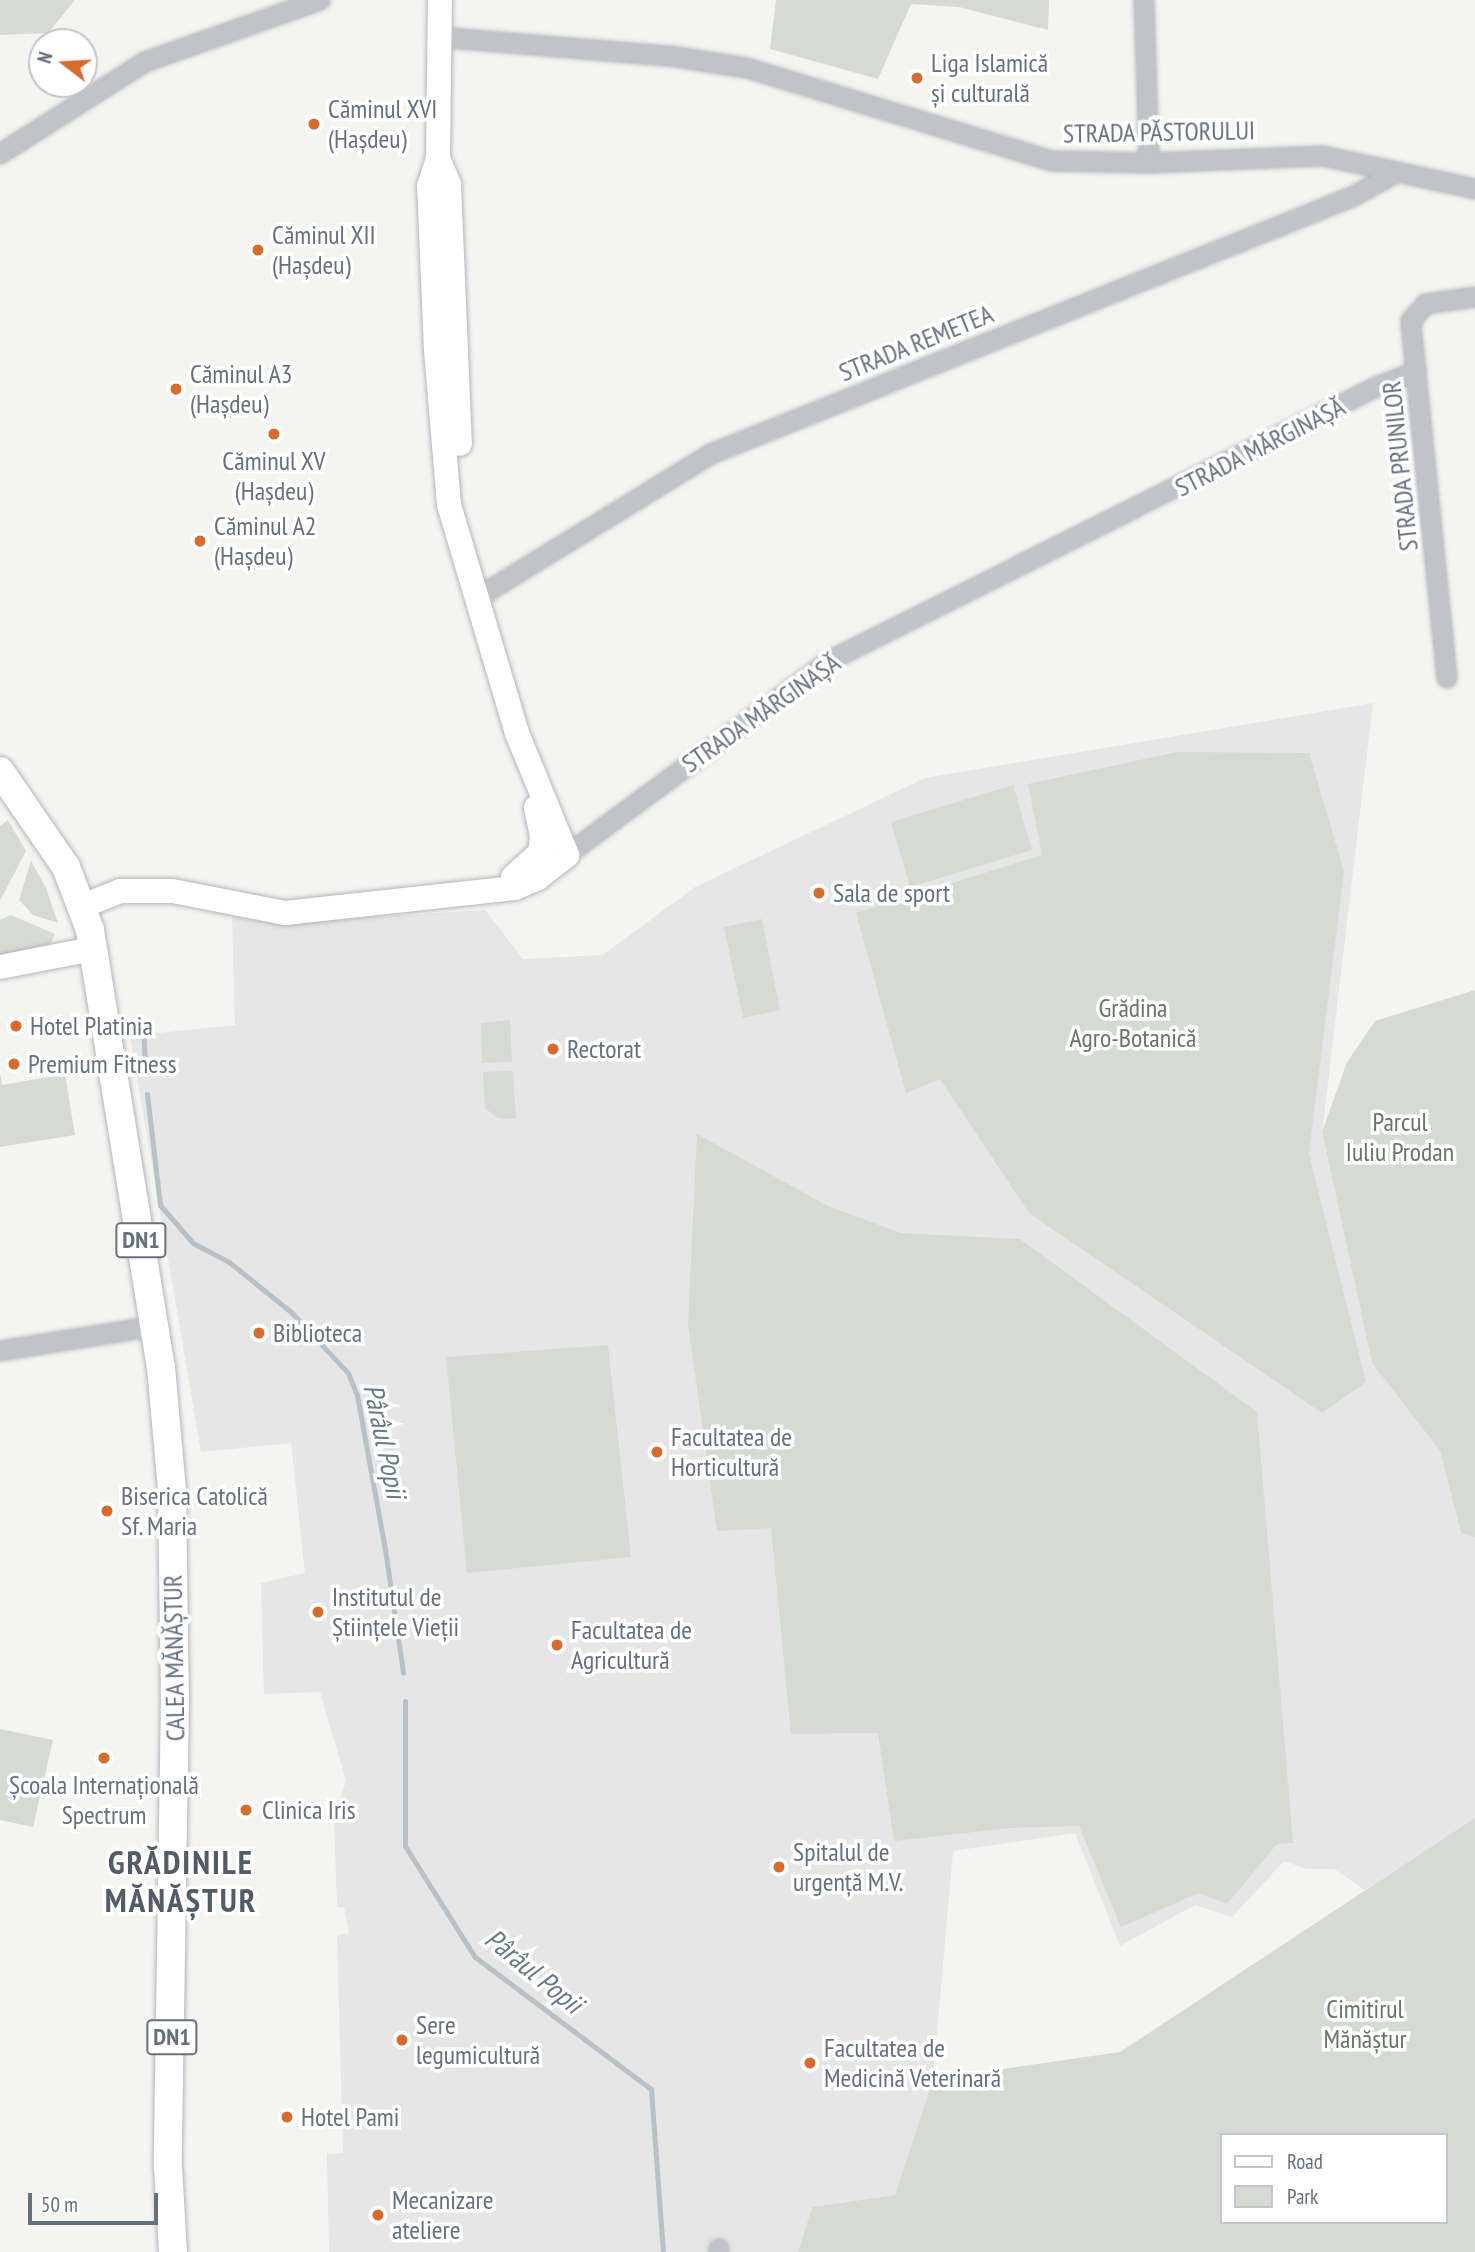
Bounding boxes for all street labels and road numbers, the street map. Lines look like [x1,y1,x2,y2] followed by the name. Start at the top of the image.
[1062,115,1256,149] street label: STRADA PĂSTORULUI
[834,298,998,388] street label: STRADA REMETEA
[1376,379,1424,553] street label: STRADA PRUNILOR
[1170,391,1350,503] street label: STRADA MĂRGINAȘĂ
[675,647,847,779] street label: STRADA MĂRGINAȘĂ
[115,1220,167,1260] road number: DN1
[157,1574,191,1742] street label: CALEA MĂNĂȘTUR
[146,2016,198,2058] road number: DN1

